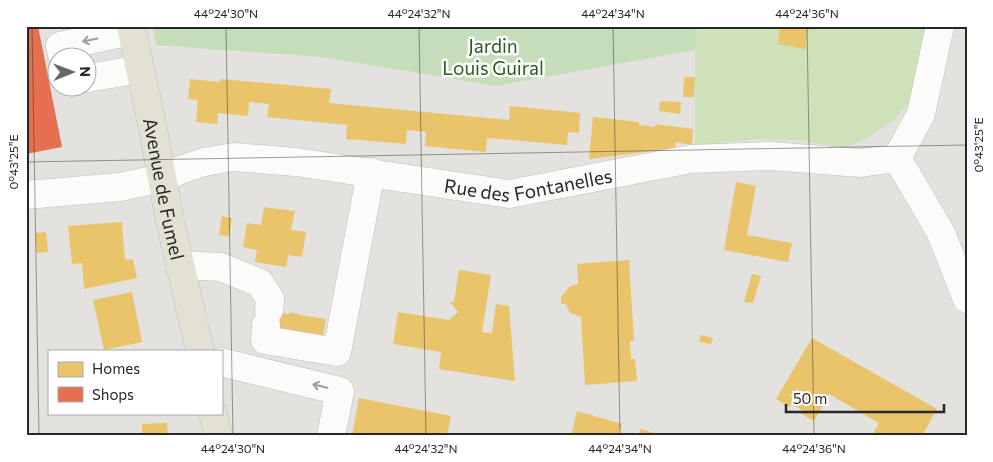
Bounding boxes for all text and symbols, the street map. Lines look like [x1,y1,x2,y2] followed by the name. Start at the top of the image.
[194,6,258,20] text: 44°24'30"N
[387,6,451,20] text: 44°24'32"N
[581,6,645,20] text: 44°24'34"N
[775,6,839,20] text: 44°24'36"N
[442,34,544,79] park label: Jardin Louis Guiral
[83,35,99,45] one-way arrow
[48,48,98,98] north arrow
[77,66,94,77] text: N
[139,115,190,262] street label: Avenue de Fumel
[971,117,985,173] text: 0°43'25"E
[6,134,20,190] text: 0°43'25"E
[443,163,614,206] street label: Rue des Fontanelles
[48,350,222,414] legend
[92,359,140,377] text: Homes
[313,381,329,390] one-way arrow
[786,382,943,414] scale bar
[92,385,134,403] text: Shops
[793,389,827,407] text: 50 m
[201,441,265,455] text: 44°24'30"N
[394,441,458,455] text: 44°24'32"N
[588,441,652,455] text: 44°24'34"N
[782,441,846,455] text: 44°24'36"N

